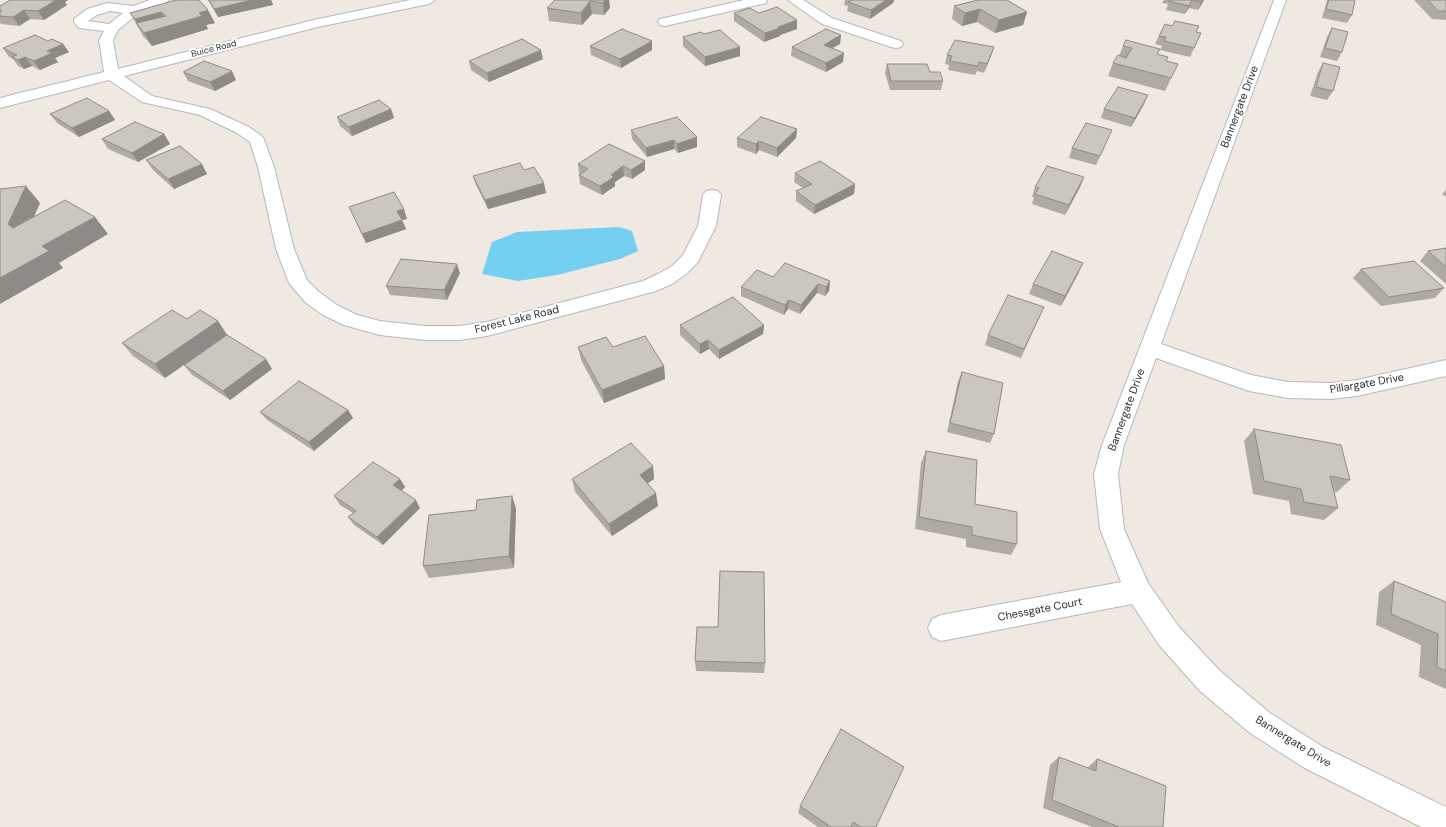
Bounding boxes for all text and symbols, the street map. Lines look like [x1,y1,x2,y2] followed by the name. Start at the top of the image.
[190,38,238,60] street label: Buice Road
[1218,64,1262,150] street label: Bannergate Drive
[473,303,561,337] street label: Forest Lake Road
[1106,367,1148,453] street label: Bannergate Drive
[1329,371,1405,397] street label: Pillargate Drive
[997,595,1083,625] street label: Chessgate Court
[1253,713,1333,771] street label: Bannergate Drive

